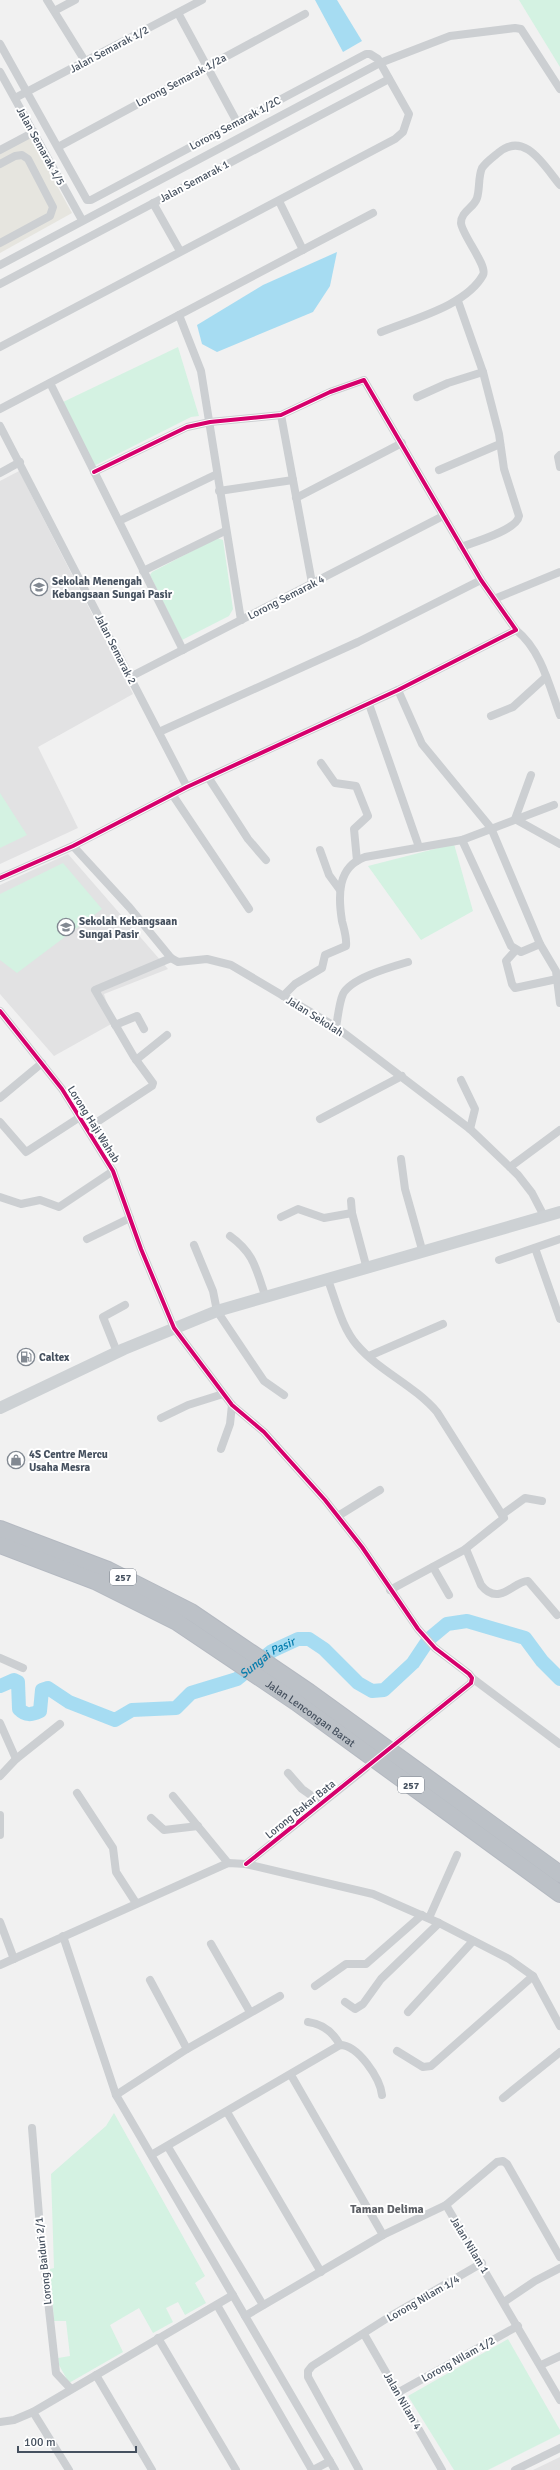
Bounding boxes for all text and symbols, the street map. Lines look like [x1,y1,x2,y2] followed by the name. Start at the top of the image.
[68,23,151,76] street label: Jalan Semarak 1/2
[134,51,229,110] street label: Lorong Semarak 1/2a
[187,94,283,153] street label: Lorong Semarak 1/2C
[14,105,67,188] street label: Jalan Semarak 1/5
[157,158,231,205] street label: Jalan Semarak 1
[246,572,327,622] street label: Lorong Semarak 4
[52,575,173,601] place label: Sekolah Menengah Kebangsaan Sungai Pasir
[29,577,49,597] school or university icon: Sekolah Menengah Kebangsaan Sungai Pasir
[92,612,139,686] street label: Jalan Semarak 2
[79,915,177,941] place label: Sekolah Kebangsaan Sungai Pasir
[56,917,76,937] school or university icon: Sekolah Kebangsaan Sungai Pasir
[284,994,346,1039] street label: Jalan Sekolah
[65,1083,123,1165] street label: Lorong Haji Wahab
[16,1347,36,1367] fuel station icon: Caltex
[39,1351,70,1364] place label: Caltex
[29,1448,108,1474] place label: 4S Centre Mercu Usaha Mesra
[6,1450,26,1470] shop icon: 4S Centre Mercu Usaha Mesra
[110,1569,136,1585] road number: 257
[237,1634,299,1682] water label: Sungai Pasir
[263,1677,358,1750] street label: Jalan Lencongan Barat
[263,1777,338,1842] street label: Lorong Bakar Bata
[398,1777,424,1793] road number: 257
[350,2202,424,2217] district label: Taman Delima
[448,2215,492,2276] street label: Jalan Nilam 1
[32,2216,55,2305] street label: Lorong Baiduri 2/1
[385,2272,462,2325] street label: Lorong Nilam 1/4
[419,2334,497,2385] street label: Lorong Nilam 1/2
[381,2370,424,2432] street label: Jalan Nilam 4
[18,2428,136,2454] scale bar
[24,2435,56,2450] text: 100 m

